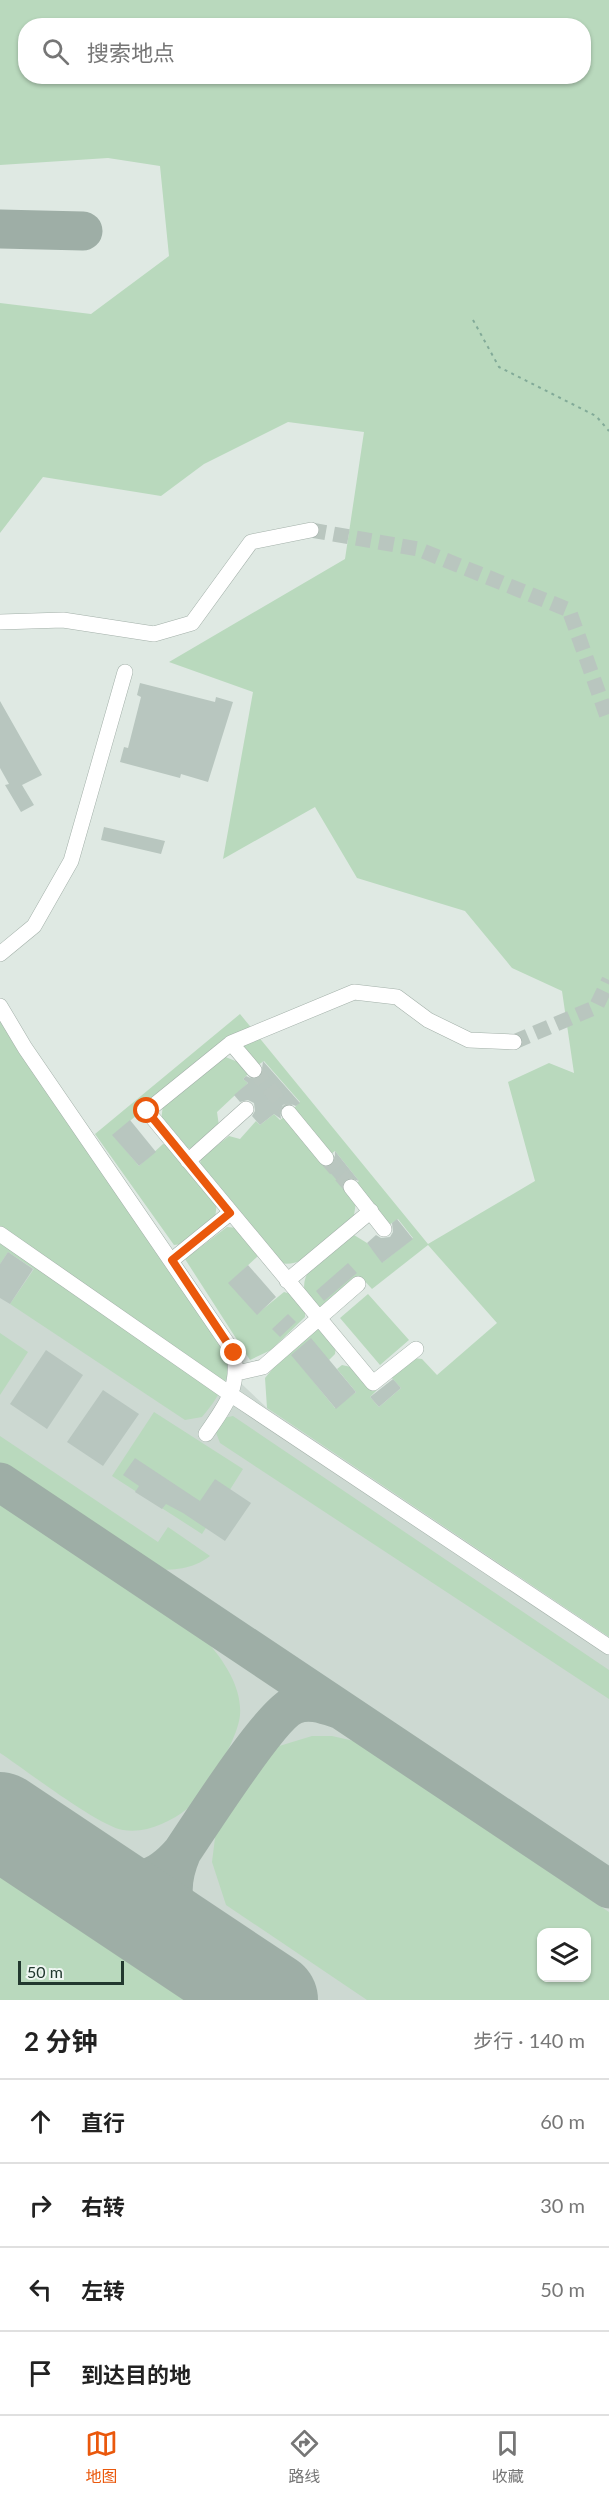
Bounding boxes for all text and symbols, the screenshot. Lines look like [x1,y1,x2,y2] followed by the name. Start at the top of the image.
[18,18,591,84] search box
[39,35,72,68] icon: search
[87,39,175,66] text: 搜索地点
[133,1097,159,1123] route start
[220,1339,246,1365] route end
[537,1928,591,1982] map controls
[537,1928,591,1982] button: layers
[18,1958,124,1986] scale bar
[27,1962,63,1981] text: 50 m
[24,2025,97,2057] text: 2 分钟
[473,2028,585,2052] text: 步行 · 140 m
[24,2105,57,2138] icon: ahead
[81,2109,125,2136] text: 直行
[540,2109,585,2133] text: 60 m
[24,2189,57,2222] icon: right
[81,2193,125,2220] text: 右转
[540,2193,585,2217] text: 30 m
[24,2273,57,2306] icon: left
[81,2277,125,2304] text: 左转
[540,2277,585,2301] text: 50 m
[24,2357,57,2390] icon: arrive
[81,2361,191,2388] text: 到达目的地
[85,2427,118,2487] tab: 地图
[288,2427,321,2487] tab: 路线
[491,2427,524,2487] tab: 收藏

